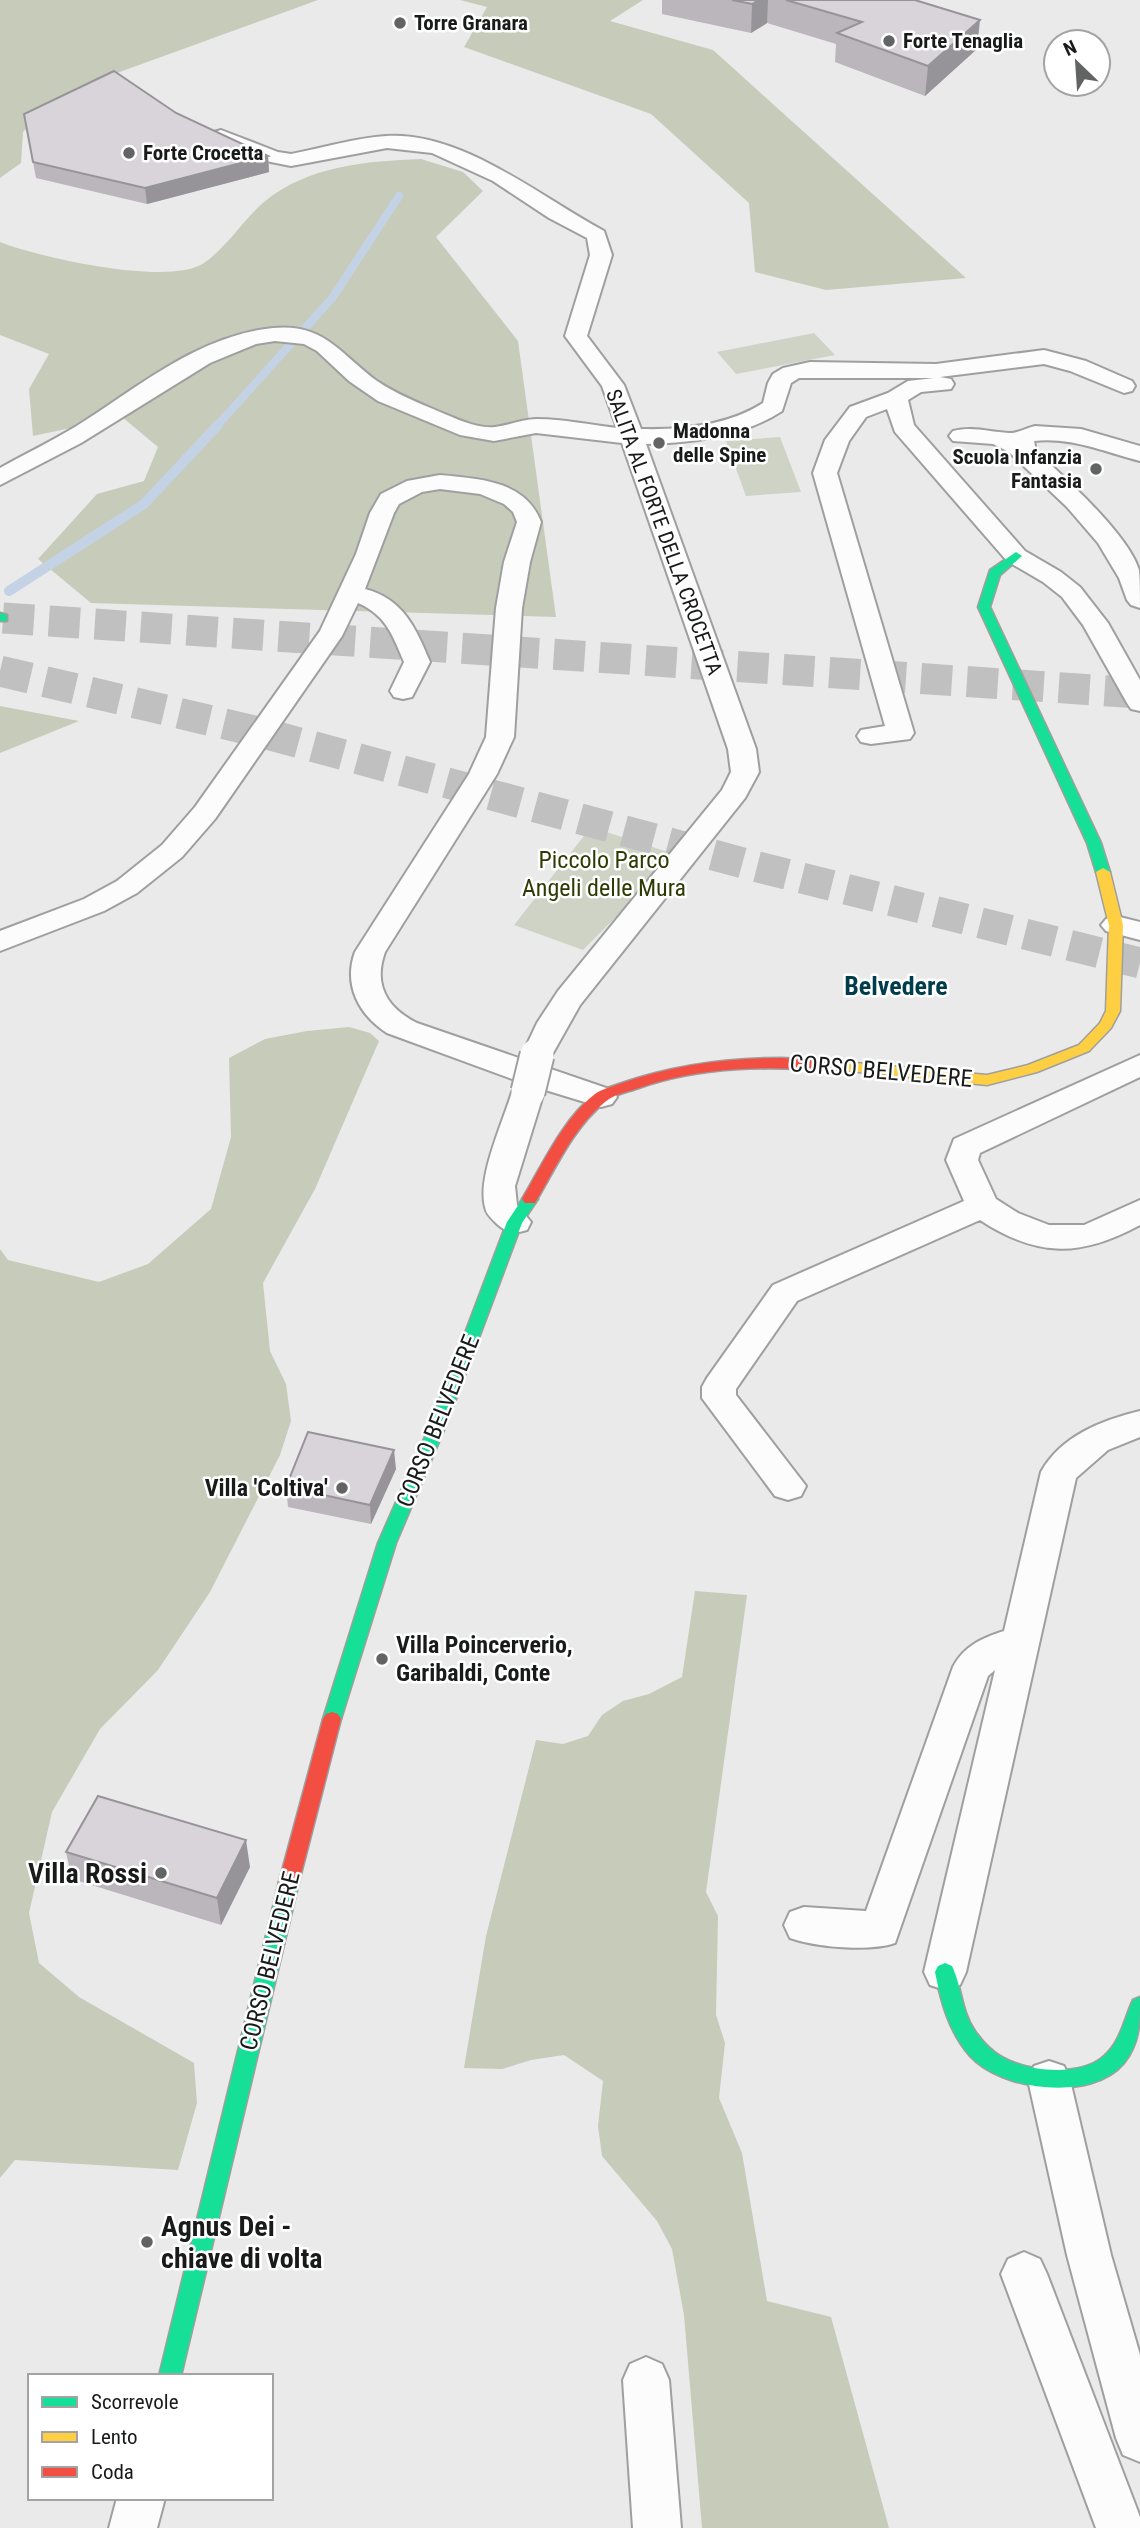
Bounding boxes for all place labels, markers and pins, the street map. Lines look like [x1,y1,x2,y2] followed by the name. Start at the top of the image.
[414,11,528,35] place label: Torre Granara
[392,15,408,31] marker: Torre Granara
[903,29,1023,53] place label: Forte Tenaglia
[881,33,897,49] marker: Forte Tenaglia
[143,141,264,165] place label: Forte Crocetta
[121,145,137,161] marker: Forte Crocetta
[673,419,766,467] place label: Madonna delle Spine
[651,435,667,451] marker: Madonna delle Spine
[952,445,1082,493] place label: Scuola Infanzia Fantasia
[1088,461,1104,477] marker: Scuola Infanzia Fantasia
[205,1474,328,1502] place label: Villa 'Coltiva'
[334,1480,350,1496] marker: Villa 'Coltiva'
[396,1631,573,1687] place label: Villa Poincerverio, Garibaldi, Conte
[374,1651,390,1667] marker: Villa Poincerverio, Garibaldi, Conte
[28,1857,147,1890] place label: Villa Rossi
[153,1865,169,1881] marker: Villa Rossi
[161,2210,322,2275] place label: Agnus Dei - chiave di volta
[139,2234,155,2250] marker: Agnus Dei - chiave di volta

